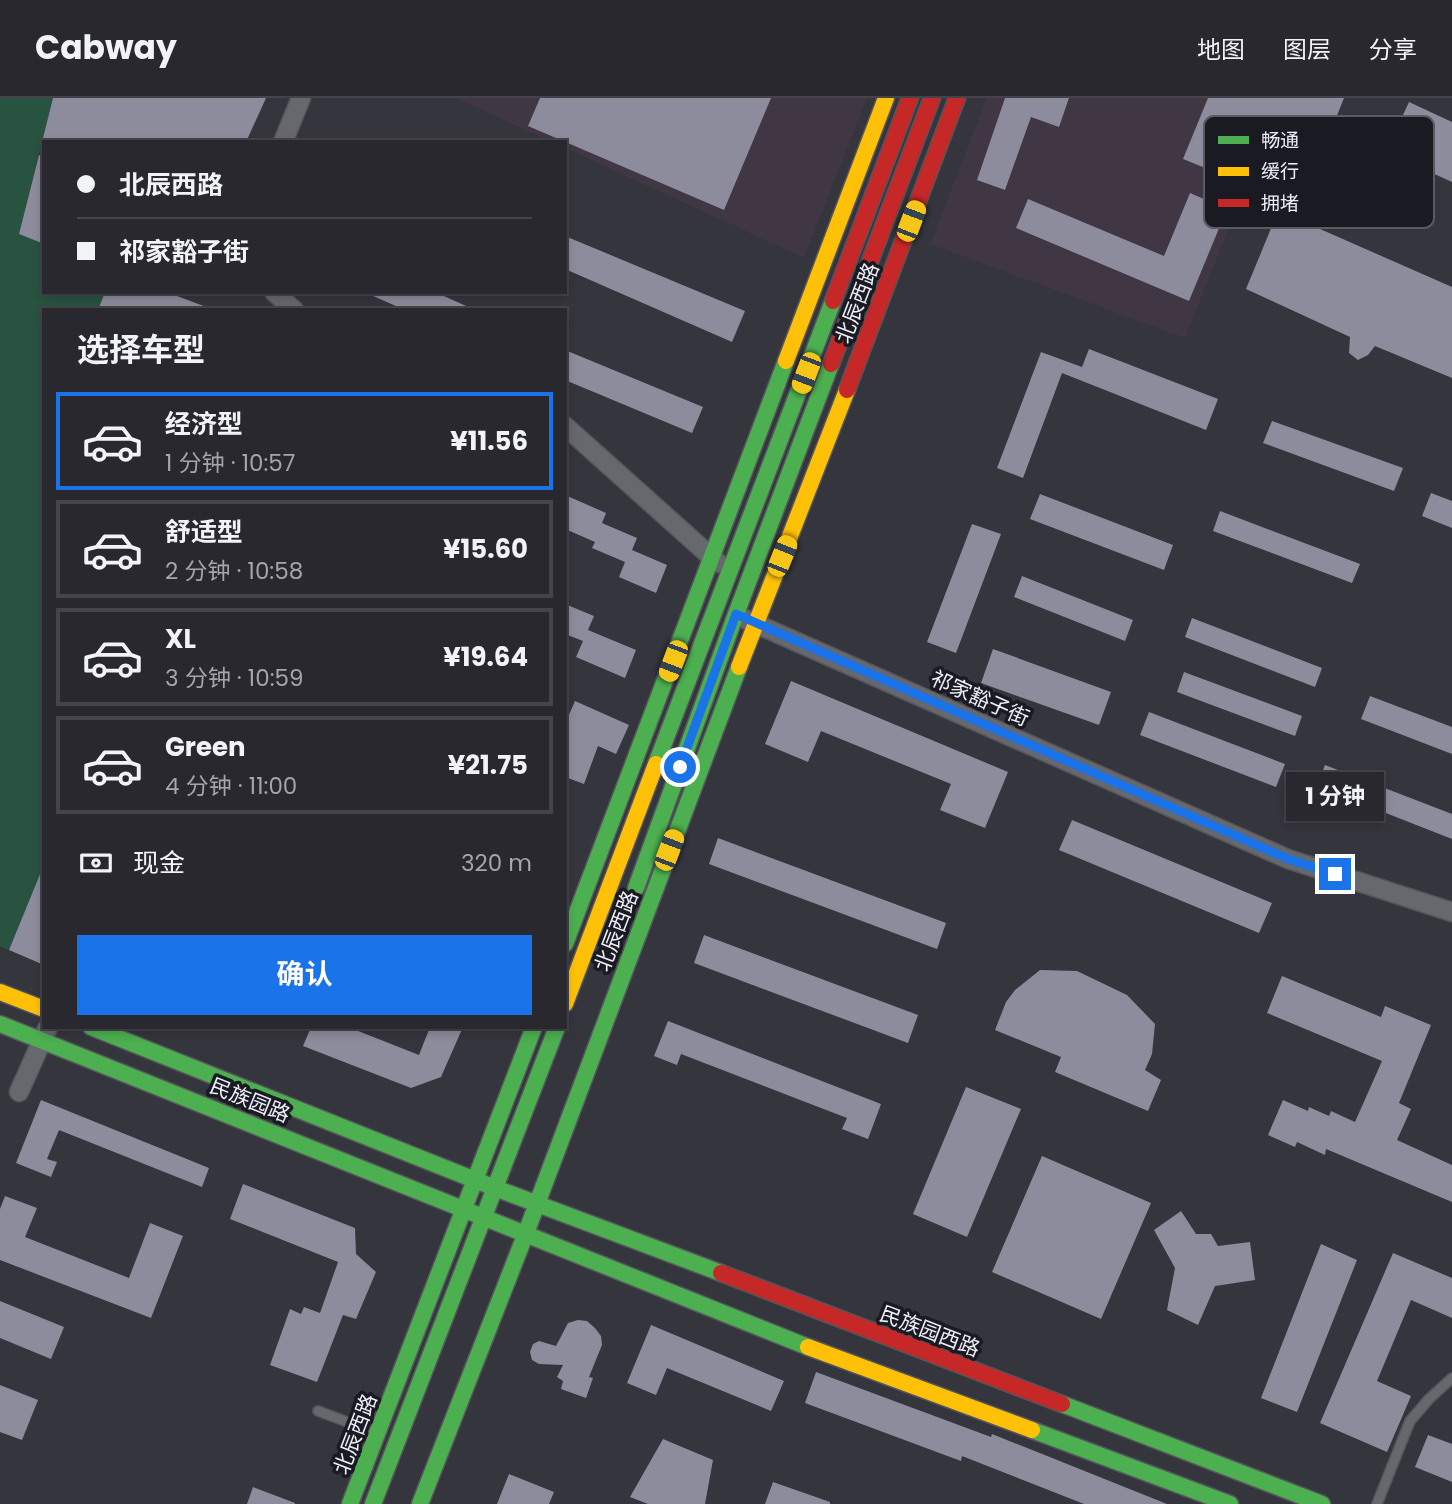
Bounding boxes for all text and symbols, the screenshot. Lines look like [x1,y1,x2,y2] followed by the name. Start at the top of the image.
[35,24,177,71] text: Cabway
[1197,33,1245,66] text: 地图
[1283,33,1331,66] text: 图层
[1369,33,1417,66] text: 分享
[1204,116,1434,228] legend
[1261,127,1299,154] text: 畅通
[1261,158,1299,185] text: 缓行
[119,167,223,203] text: 北辰西路
[1261,190,1299,217] text: 拥堵
[894,198,929,244] car
[119,234,249,270] text: 祁家豁子街
[828,259,886,347] street label: 北辰西路
[77,327,205,372] text: 选择车型
[789,350,824,396] car
[165,406,243,442] text: 经济型
[81,410,144,473] icon: car
[450,423,528,459] text: ¥11.56
[165,447,295,479] text: 1 分钟 · 10:57
[165,514,243,550] text: 舒适型
[81,518,144,581] icon: car
[443,531,528,567] text: ¥15.60
[765,533,800,579] car
[165,555,303,587] text: 2 分钟 · 10:58
[165,621,196,657] text: XL
[81,626,144,689] icon: car
[656,638,691,684] car
[443,639,528,675] text: ¥19.64
[165,662,303,694] text: 3 分钟 · 10:59
[926,663,1034,733] street label: 祁家豁子街
[165,729,246,765] text: Green
[81,734,144,797] icon: car
[448,747,528,783] text: ¥21.75
[664,751,696,783] route start
[165,770,297,802] text: 4 分钟 · 11:00
[1286,772,1384,822] callout: 1 分钟
[1305,780,1365,812] text: 1 分钟
[652,827,687,873] car
[77,844,115,882] icon: cash
[133,845,185,881] text: 现金
[461,847,532,879] text: 320 m
[1319,858,1351,890] route end
[587,887,645,975] street label: 北辰西路
[77,935,532,1015] button: 确认
[206,1071,294,1129] street label: 民族园路
[876,1299,984,1363] street label: 民族园西路
[326,1390,384,1478] street label: 北辰西路

